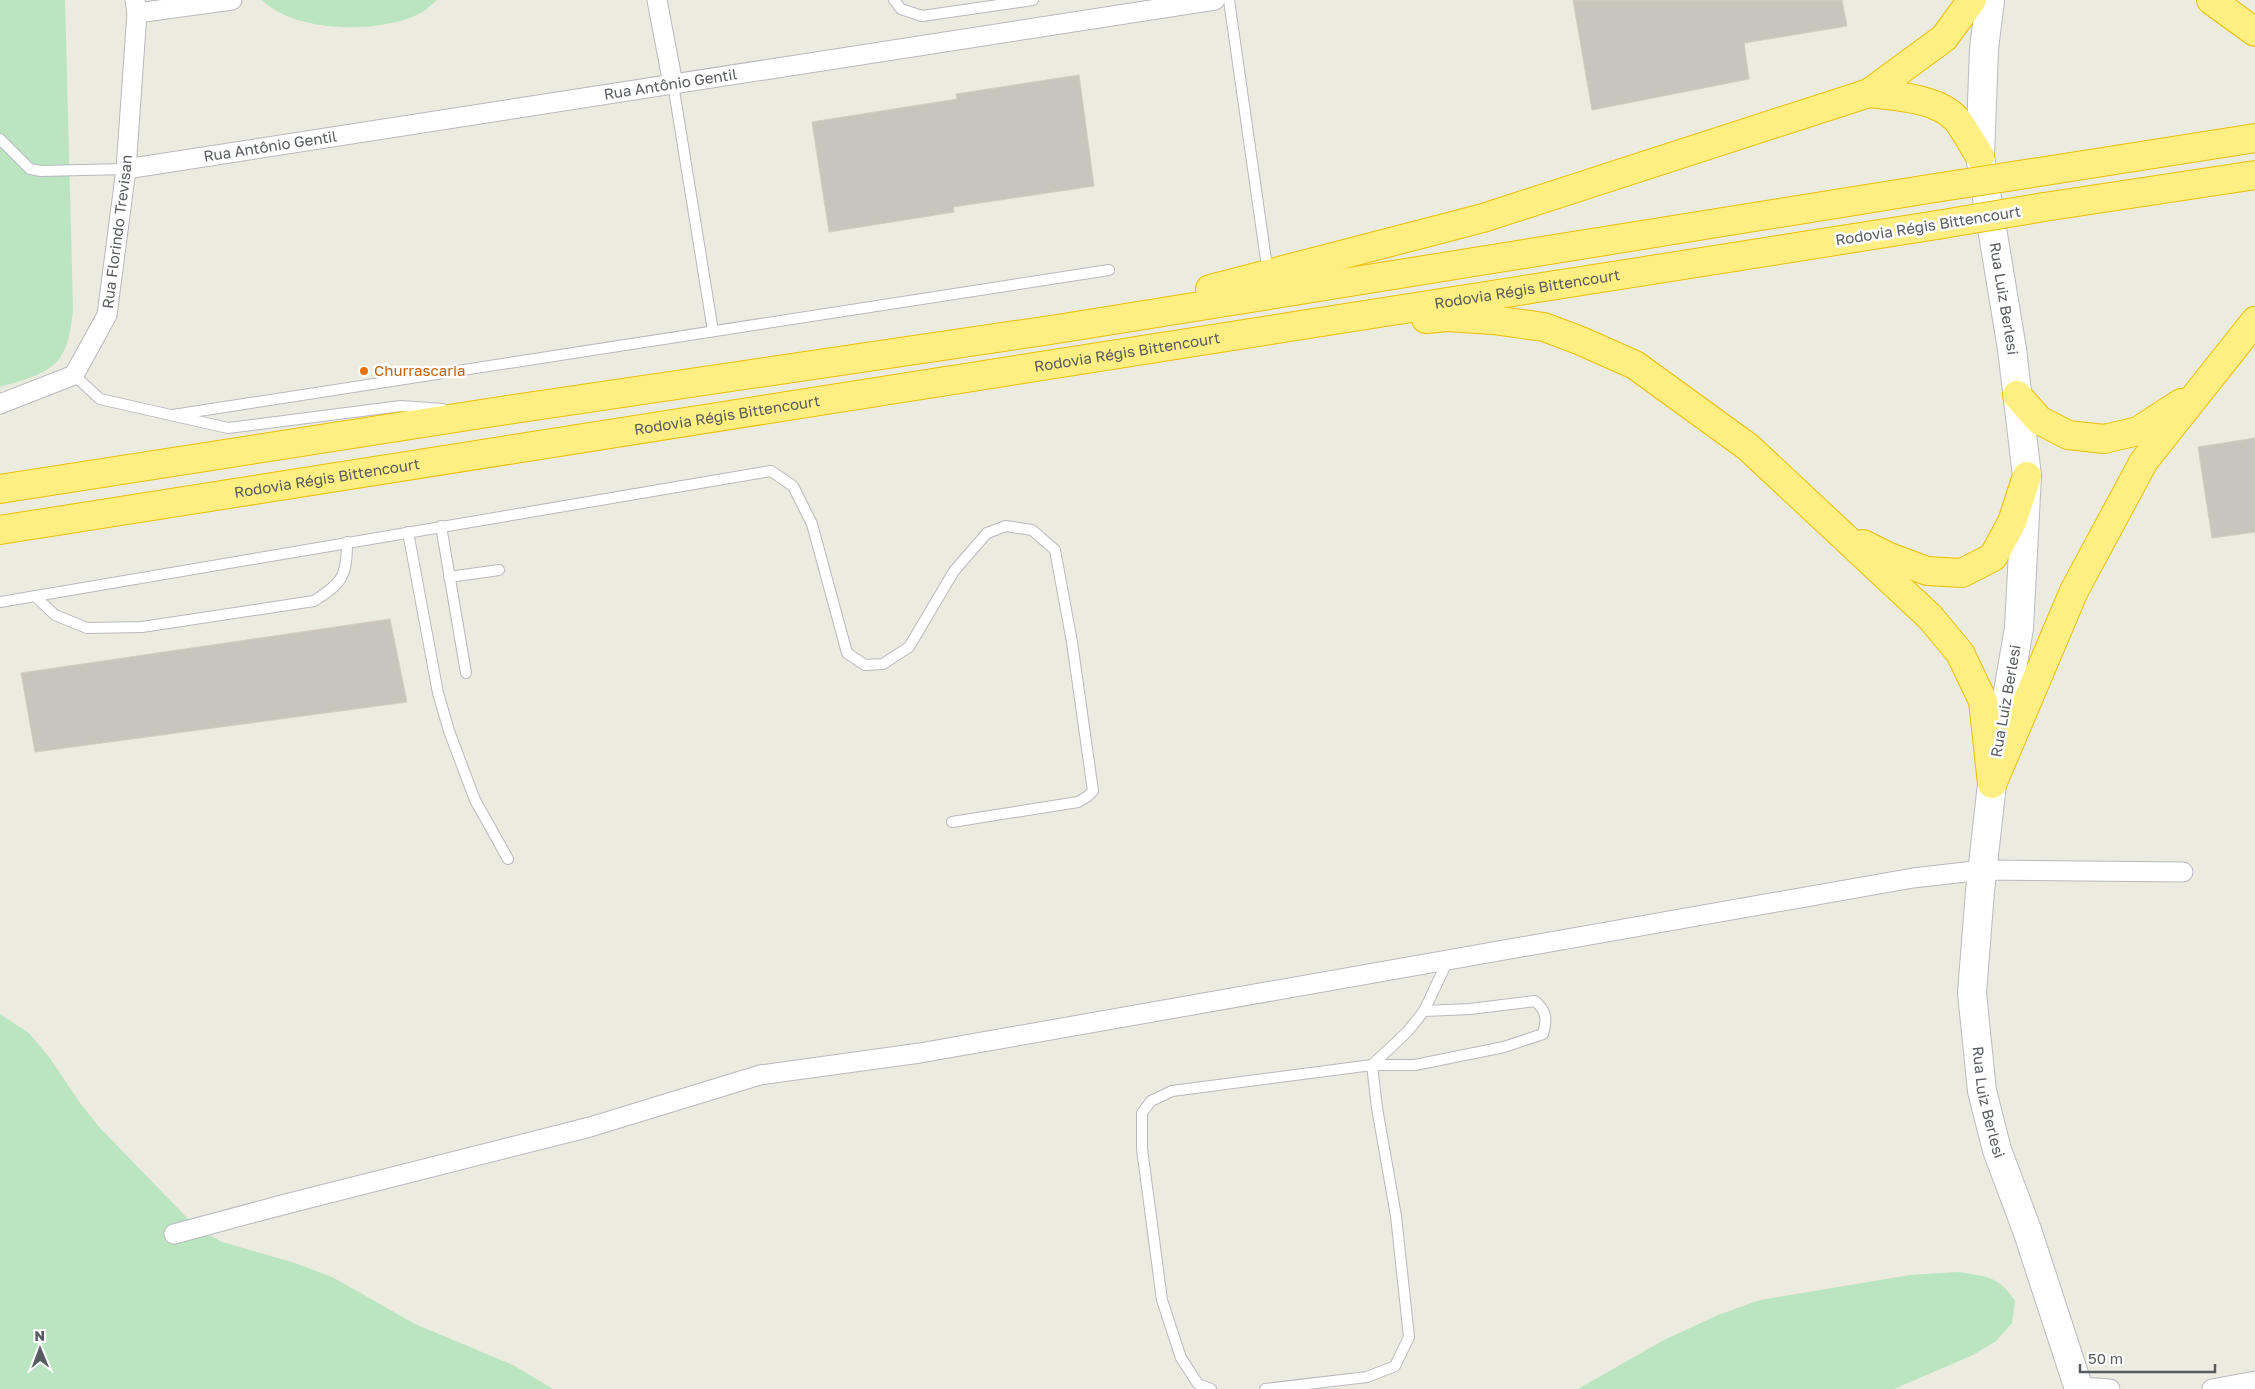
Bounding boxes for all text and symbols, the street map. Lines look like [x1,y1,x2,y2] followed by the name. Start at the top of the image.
[602,64,738,103] street label: Rua Antônio Gentil
[202,126,338,165] street label: Rua Antônio Gentil
[98,154,135,310] street label: Rua Florindo Trevisan
[1834,201,2022,249] street label: Rodovia Régis Bittencourt
[1986,241,2023,356] street label: Rua Luiz Berlesi
[1433,265,1621,312] street label: Rodovia Régis Bittencourt
[1033,328,1221,375] street label: Rodovia Régis Bittencourt
[374,361,465,379] place label: Churrascaria
[358,365,370,377] marker: Churrascaria
[633,391,821,438] street label: Rodovia Régis Bittencourt
[233,454,421,501] street label: Rodovia Régis Bittencourt
[1986,643,2024,758] street label: Rua Luiz Berlesi
[1969,1045,2009,1160] street label: Rua Luiz Berlesi
[15,1324,65,1374] north arrow
[34,1327,45,1344] text: N
[2080,1342,2215,1374] scale bar
[2088,1349,2123,1367] text: 50 m

